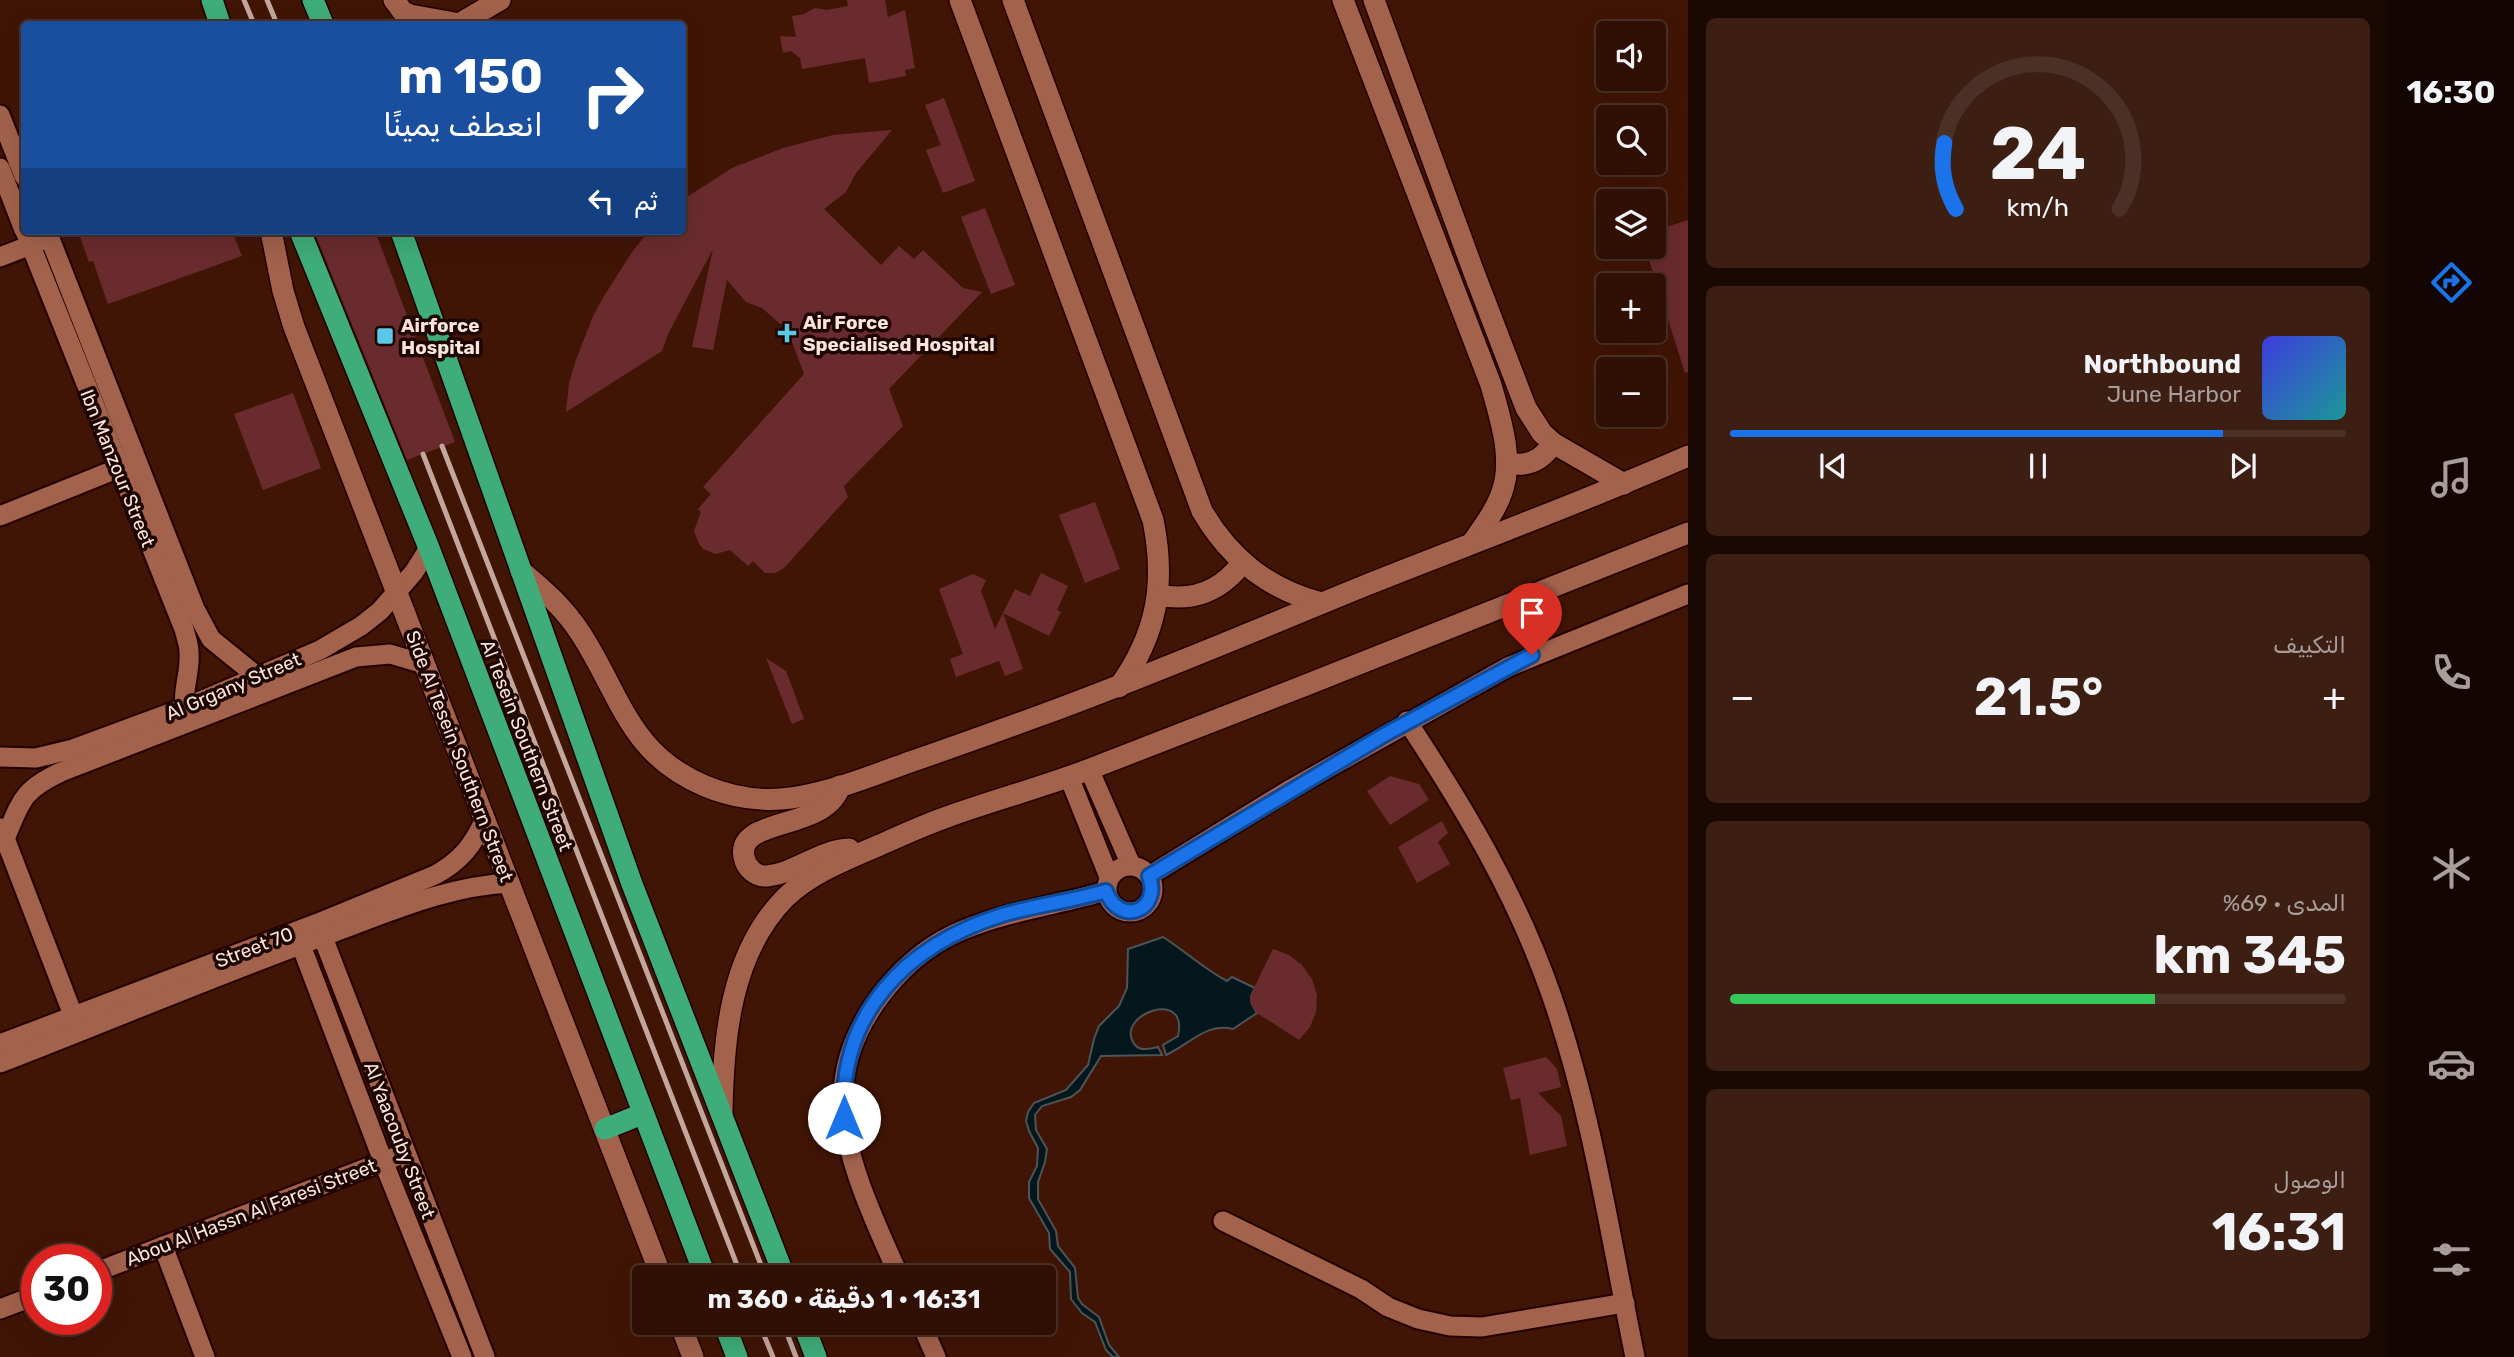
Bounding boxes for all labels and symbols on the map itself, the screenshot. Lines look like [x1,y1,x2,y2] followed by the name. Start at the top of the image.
[803,311,995,356] place label: Air Force Specialised Hospital
[401,314,480,359] place label: Airforce Hospital
[777,323,797,343] marker: Air Force Specialised Hospital
[375,326,395,346] marker: Airforce Hospital
[75,386,160,551] street label: Ibn Manzour Street
[1502,583,1562,655] pin
[401,627,518,886] street label: Side Al Tesein Southern Street
[476,636,578,855] street label: Al Tesein Southern Street
[162,647,305,725] street label: Al Grgany Street
[212,922,296,973] street label: Street 70
[359,1058,440,1222] street label: Al Yaacouby Street
[807,1081,881,1155] position arrow
[123,1154,380,1271] street label: Abou Al Hassn Al Faresi Street
[21,1244,112,1335] speed limit sign: 30

